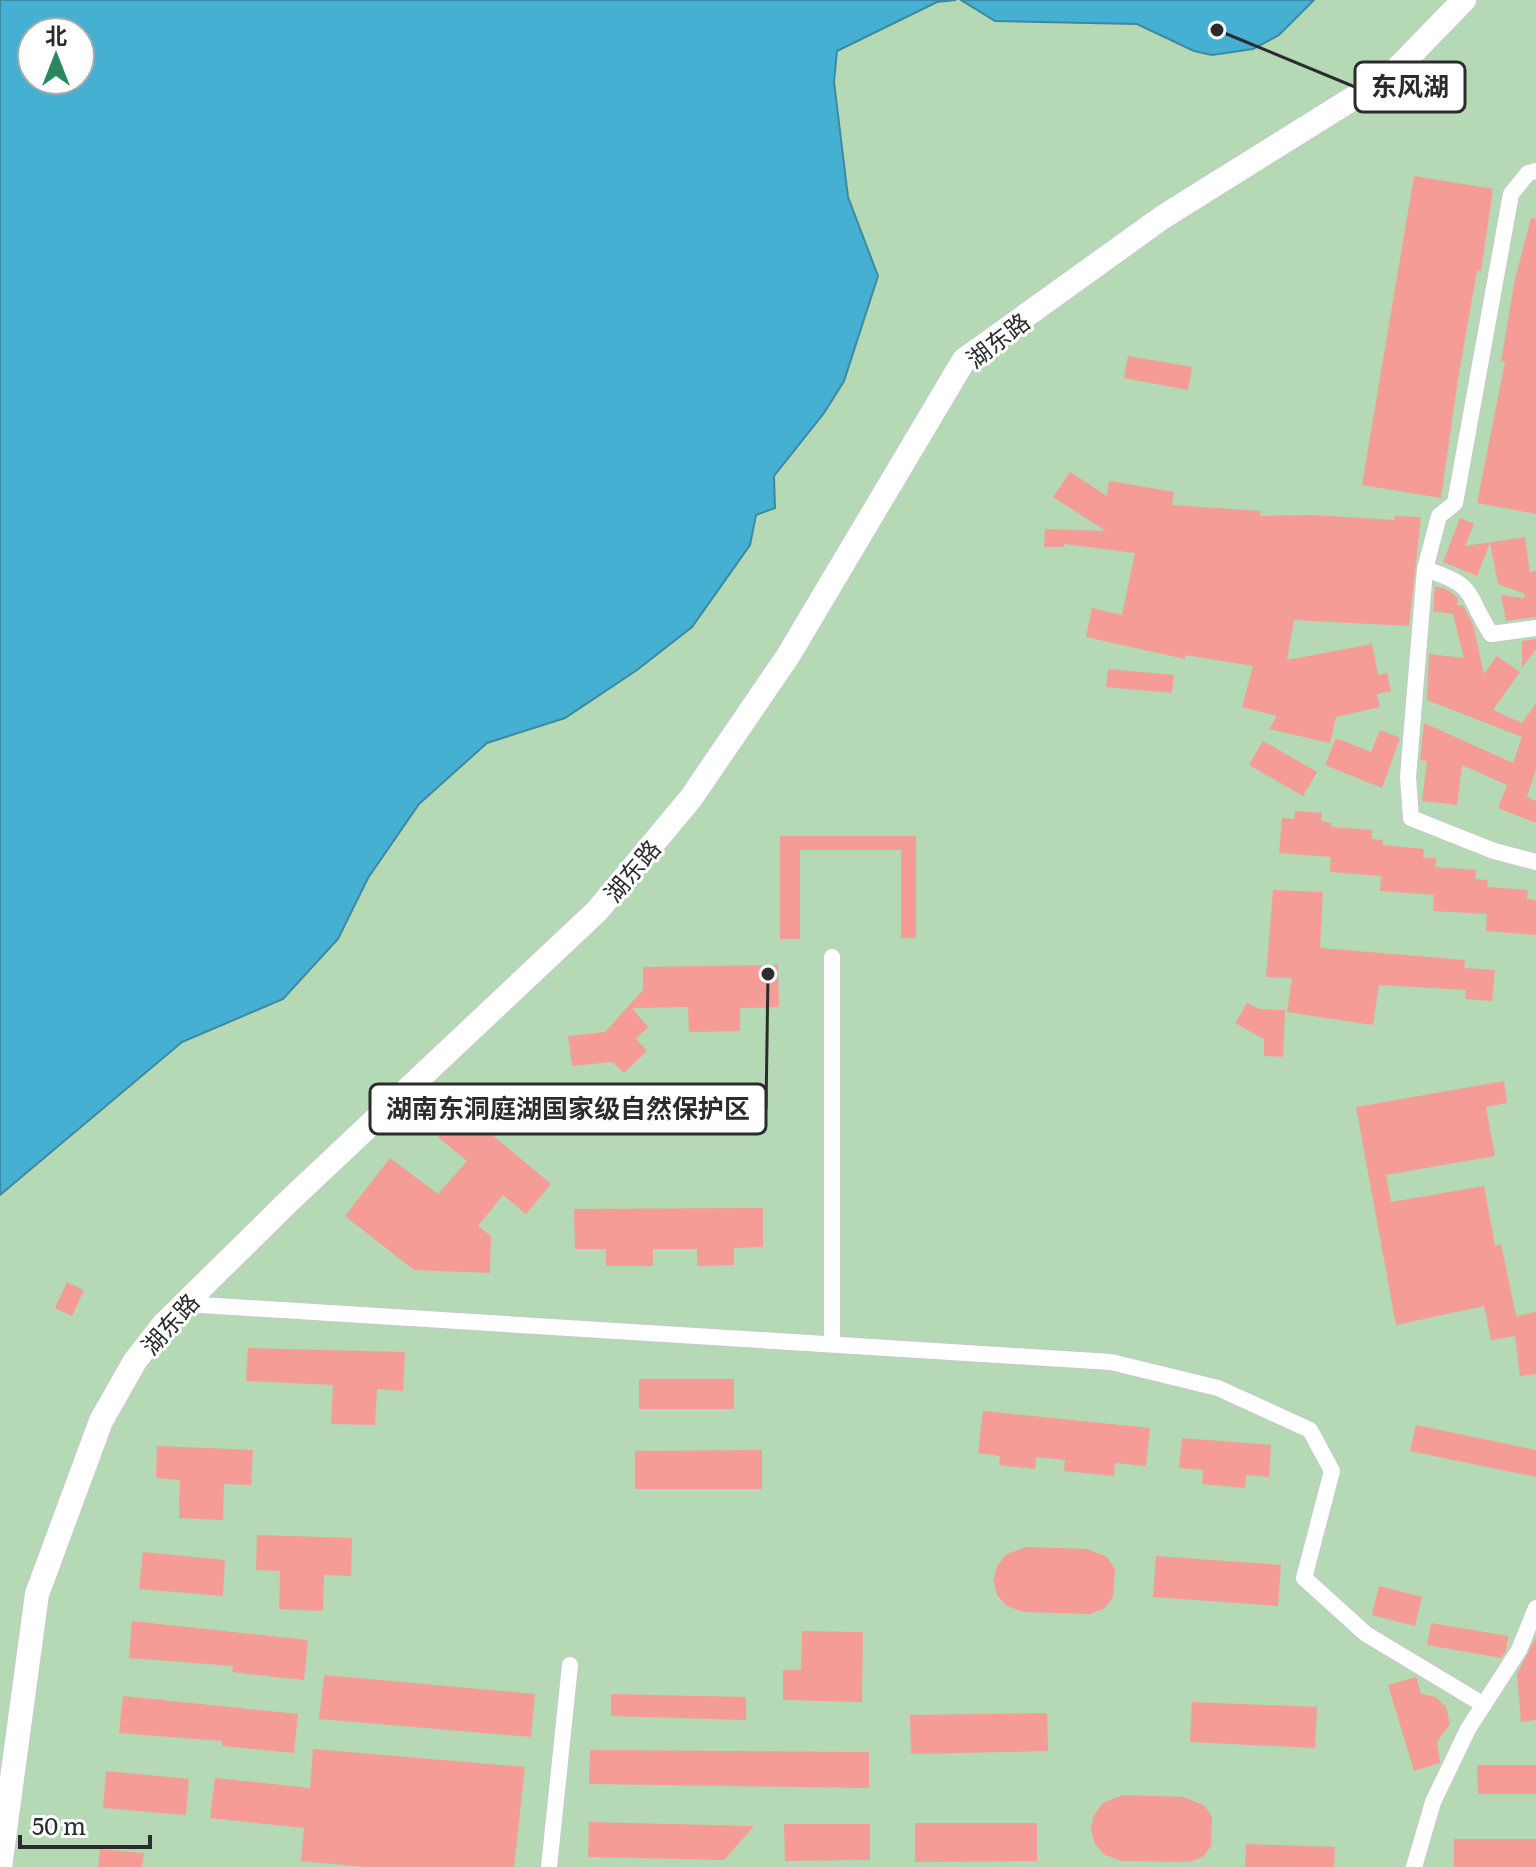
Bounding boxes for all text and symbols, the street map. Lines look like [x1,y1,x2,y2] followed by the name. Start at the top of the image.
[16,16,96,96] north arrow
[45,18,67,51] text: 北
[1355,62,1465,112] callout: 东风湖
[1371,65,1449,104] text: 东风湖
[958,303,1036,375] street label: 湖东路
[594,831,668,909] street label: 湖东路
[370,1084,766,1134] callout: 湖南东洞庭湖国家级自然保护区
[386,1087,750,1126] text: 湖南东洞庭湖国家级自然保护区
[132,1285,206,1361] street label: 湖东路
[20,1799,150,1849] scale bar
[32,1807,86,1842] text: 50 m

